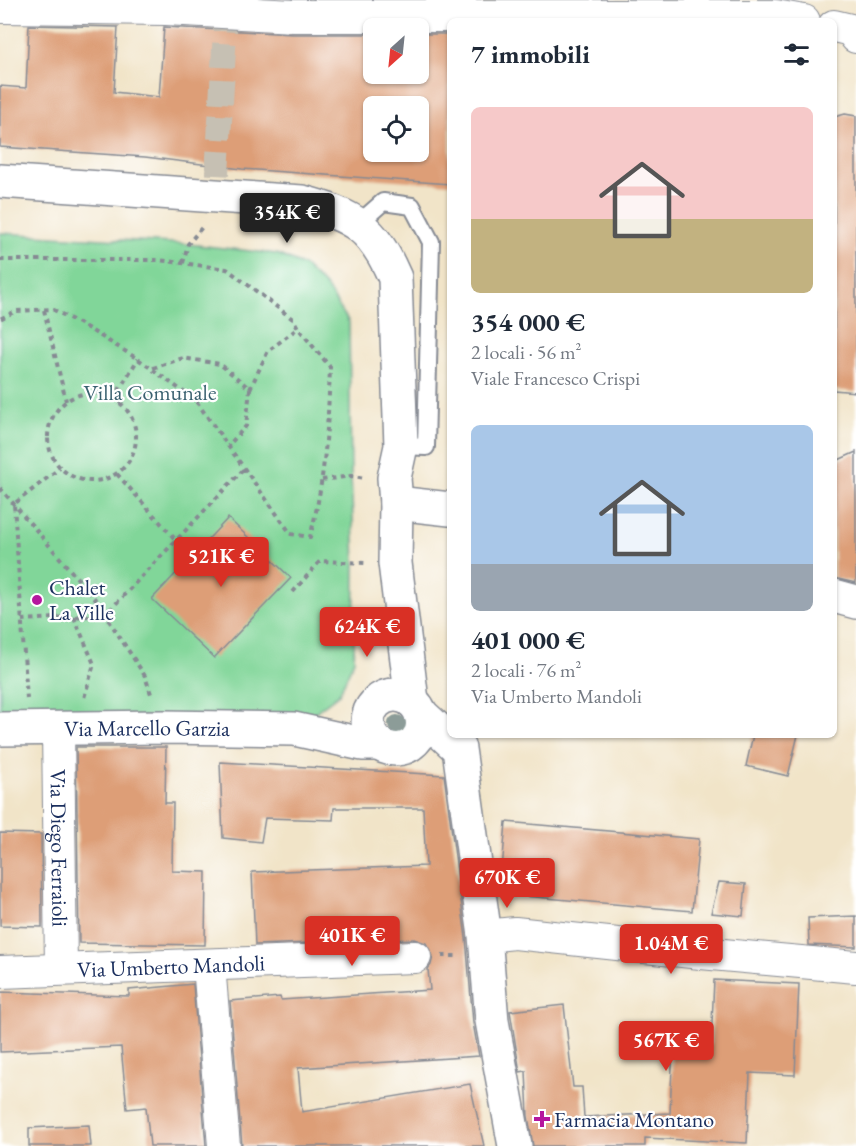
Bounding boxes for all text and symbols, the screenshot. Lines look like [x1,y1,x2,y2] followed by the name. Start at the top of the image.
[363,18,429,84] north arrow
[363,18,429,162] map controls
[471,37,590,71] text: 7 immobili
[780,38,813,71] icon: filters
[363,96,429,162] button: locate
[588,146,696,254] icon: home
[238,193,336,244] pin: 354K €
[254,199,320,225] text: 354K €
[471,305,585,339] text: 354 000 €
[471,339,582,365] text: 2 locali · 56 m²
[471,365,640,391] text: Viale Francesco Crispi
[84,378,217,407] park label: Villa Comunale
[588,464,696,572] icon: home
[172,537,270,588] pin: 521K €
[188,543,254,569] text: 521K €
[49,573,114,627] place label: Chalet La Ville
[30,593,44,607] marker: Chalet La Ville
[318,607,416,658] pin: 624K €
[334,613,400,639] text: 624K €
[471,623,585,657] text: 401 000 €
[471,657,582,683] text: 2 locali · 76 m²
[471,683,642,709] text: Via Umberto Mandoli
[64,713,230,743] street label: Via Marcello Garzia
[44,769,74,927] street label: Via Diego Ferraioli
[458,858,556,909] pin: 670K €
[474,864,540,890] text: 670K €
[303,916,401,967] pin: 401K €
[319,922,385,948] text: 401K €
[616,924,726,975] pin: 1.04M €
[634,930,708,956] text: 1.04M €
[76,948,265,984] street label: Via Umberto Mandoli
[617,1021,715,1072] pin: 567K €
[633,1027,699,1053] text: 567K €
[554,1105,714,1134] place label: Farmacia Montano
[535,1112,549,1126] marker: Farmacia Montano

